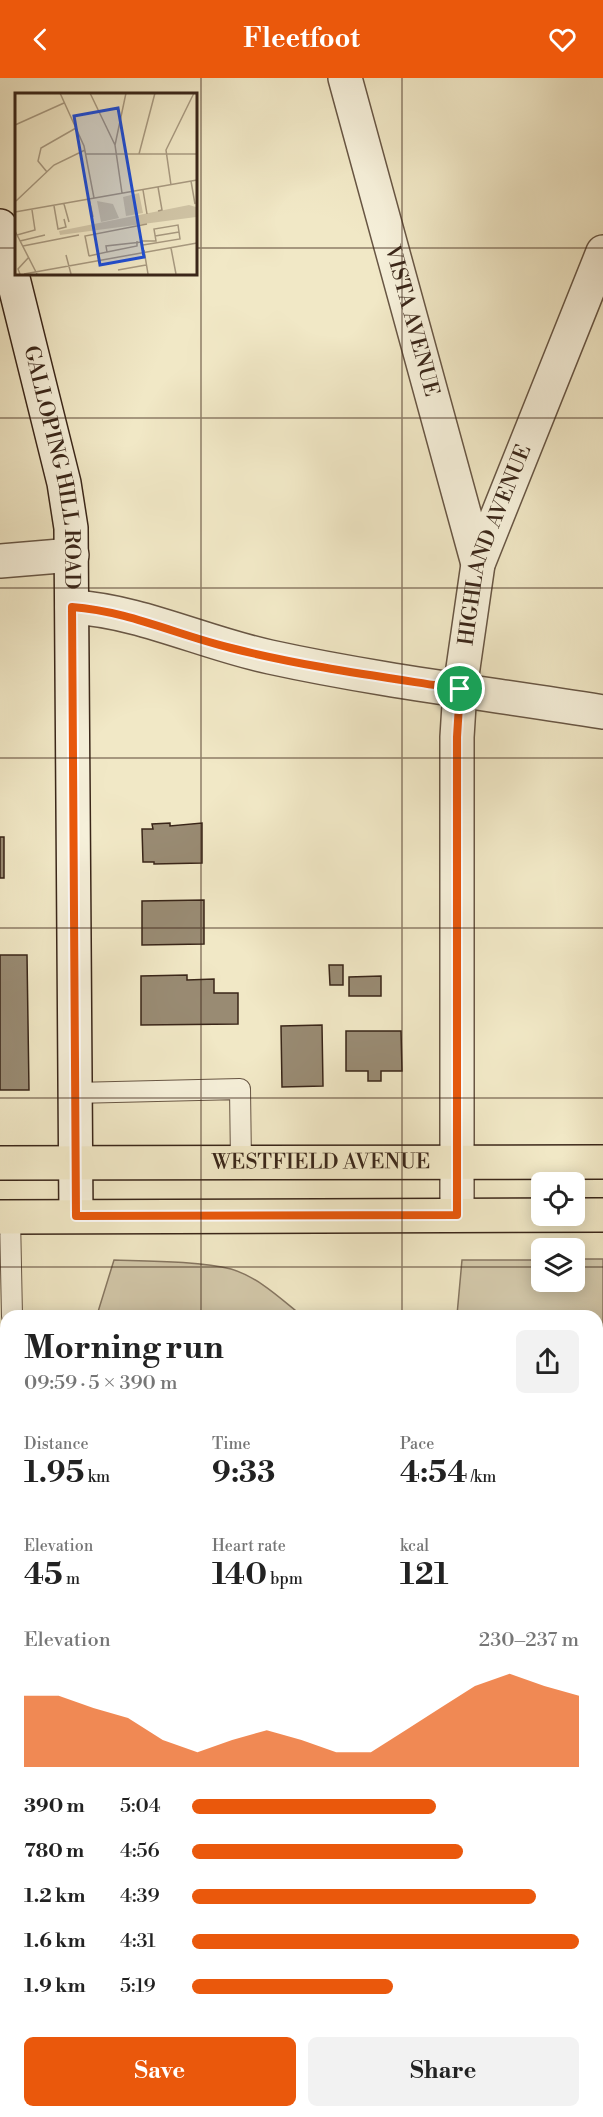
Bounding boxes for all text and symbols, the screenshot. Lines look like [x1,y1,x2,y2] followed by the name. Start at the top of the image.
[243,22,360,56] text: Fleetfoot
[24,23,57,56] icon: back
[546,23,579,56] icon: heart
[15,93,196,274] inset map
[378,242,445,399] street label: VISTA AVENUE
[17,343,84,590] street label: GALLOPING HILL ROAD
[453,441,537,647] street label: HIGHLAND AVENUE
[434,663,485,714] pin
[443,672,476,705] icon: arrive
[211,1149,430,1176] street label: WESTFIELD AVENUE
[531,1172,585,1292] map controls
[531,1172,585,1226] button: locate
[531,1238,585,1292] button: layers
[24,1328,224,1369] text: Morning run
[516,1330,579,1393] button: share
[24,1371,177,1396] text: 09:59 · 5 × 390 m
[24,1434,89,1454] text: Distance
[212,1434,251,1454] text: Time
[400,1434,434,1454] text: Pace
[24,1454,84,1492] text: 1.95
[212,1454,275,1492] text: 9:33
[400,1454,468,1492] text: 4:54
[84,1467,110,1487] text: km
[468,1467,496,1487] text: /km
[24,1536,93,1556] text: Elevation
[212,1536,286,1556] text: Heart rate
[400,1536,429,1556] text: kcal
[24,1556,63,1594] text: 45
[212,1556,267,1594] text: 140
[400,1556,449,1594] text: 121
[63,1569,80,1589] text: m
[267,1569,303,1589] text: bpm
[24,1628,111,1653] text: Elevation
[479,1628,579,1653] text: 230–237 m
[24,1794,85,1819] text: 390 m
[120,1794,161,1819] text: 5:04
[24,1839,84,1864] text: 780 m
[120,1839,160,1864] text: 4:56
[24,1884,86,1909] text: 1.2 km
[120,1884,160,1909] text: 4:39
[24,1929,86,1954] text: 1.6 km
[120,1929,156,1954] text: 4:31
[24,1974,86,1999] text: 1.9 km
[120,1974,156,1999] text: 5:19
[24,2037,296,2106] button: Save
[308,2037,579,2106] button: Share

